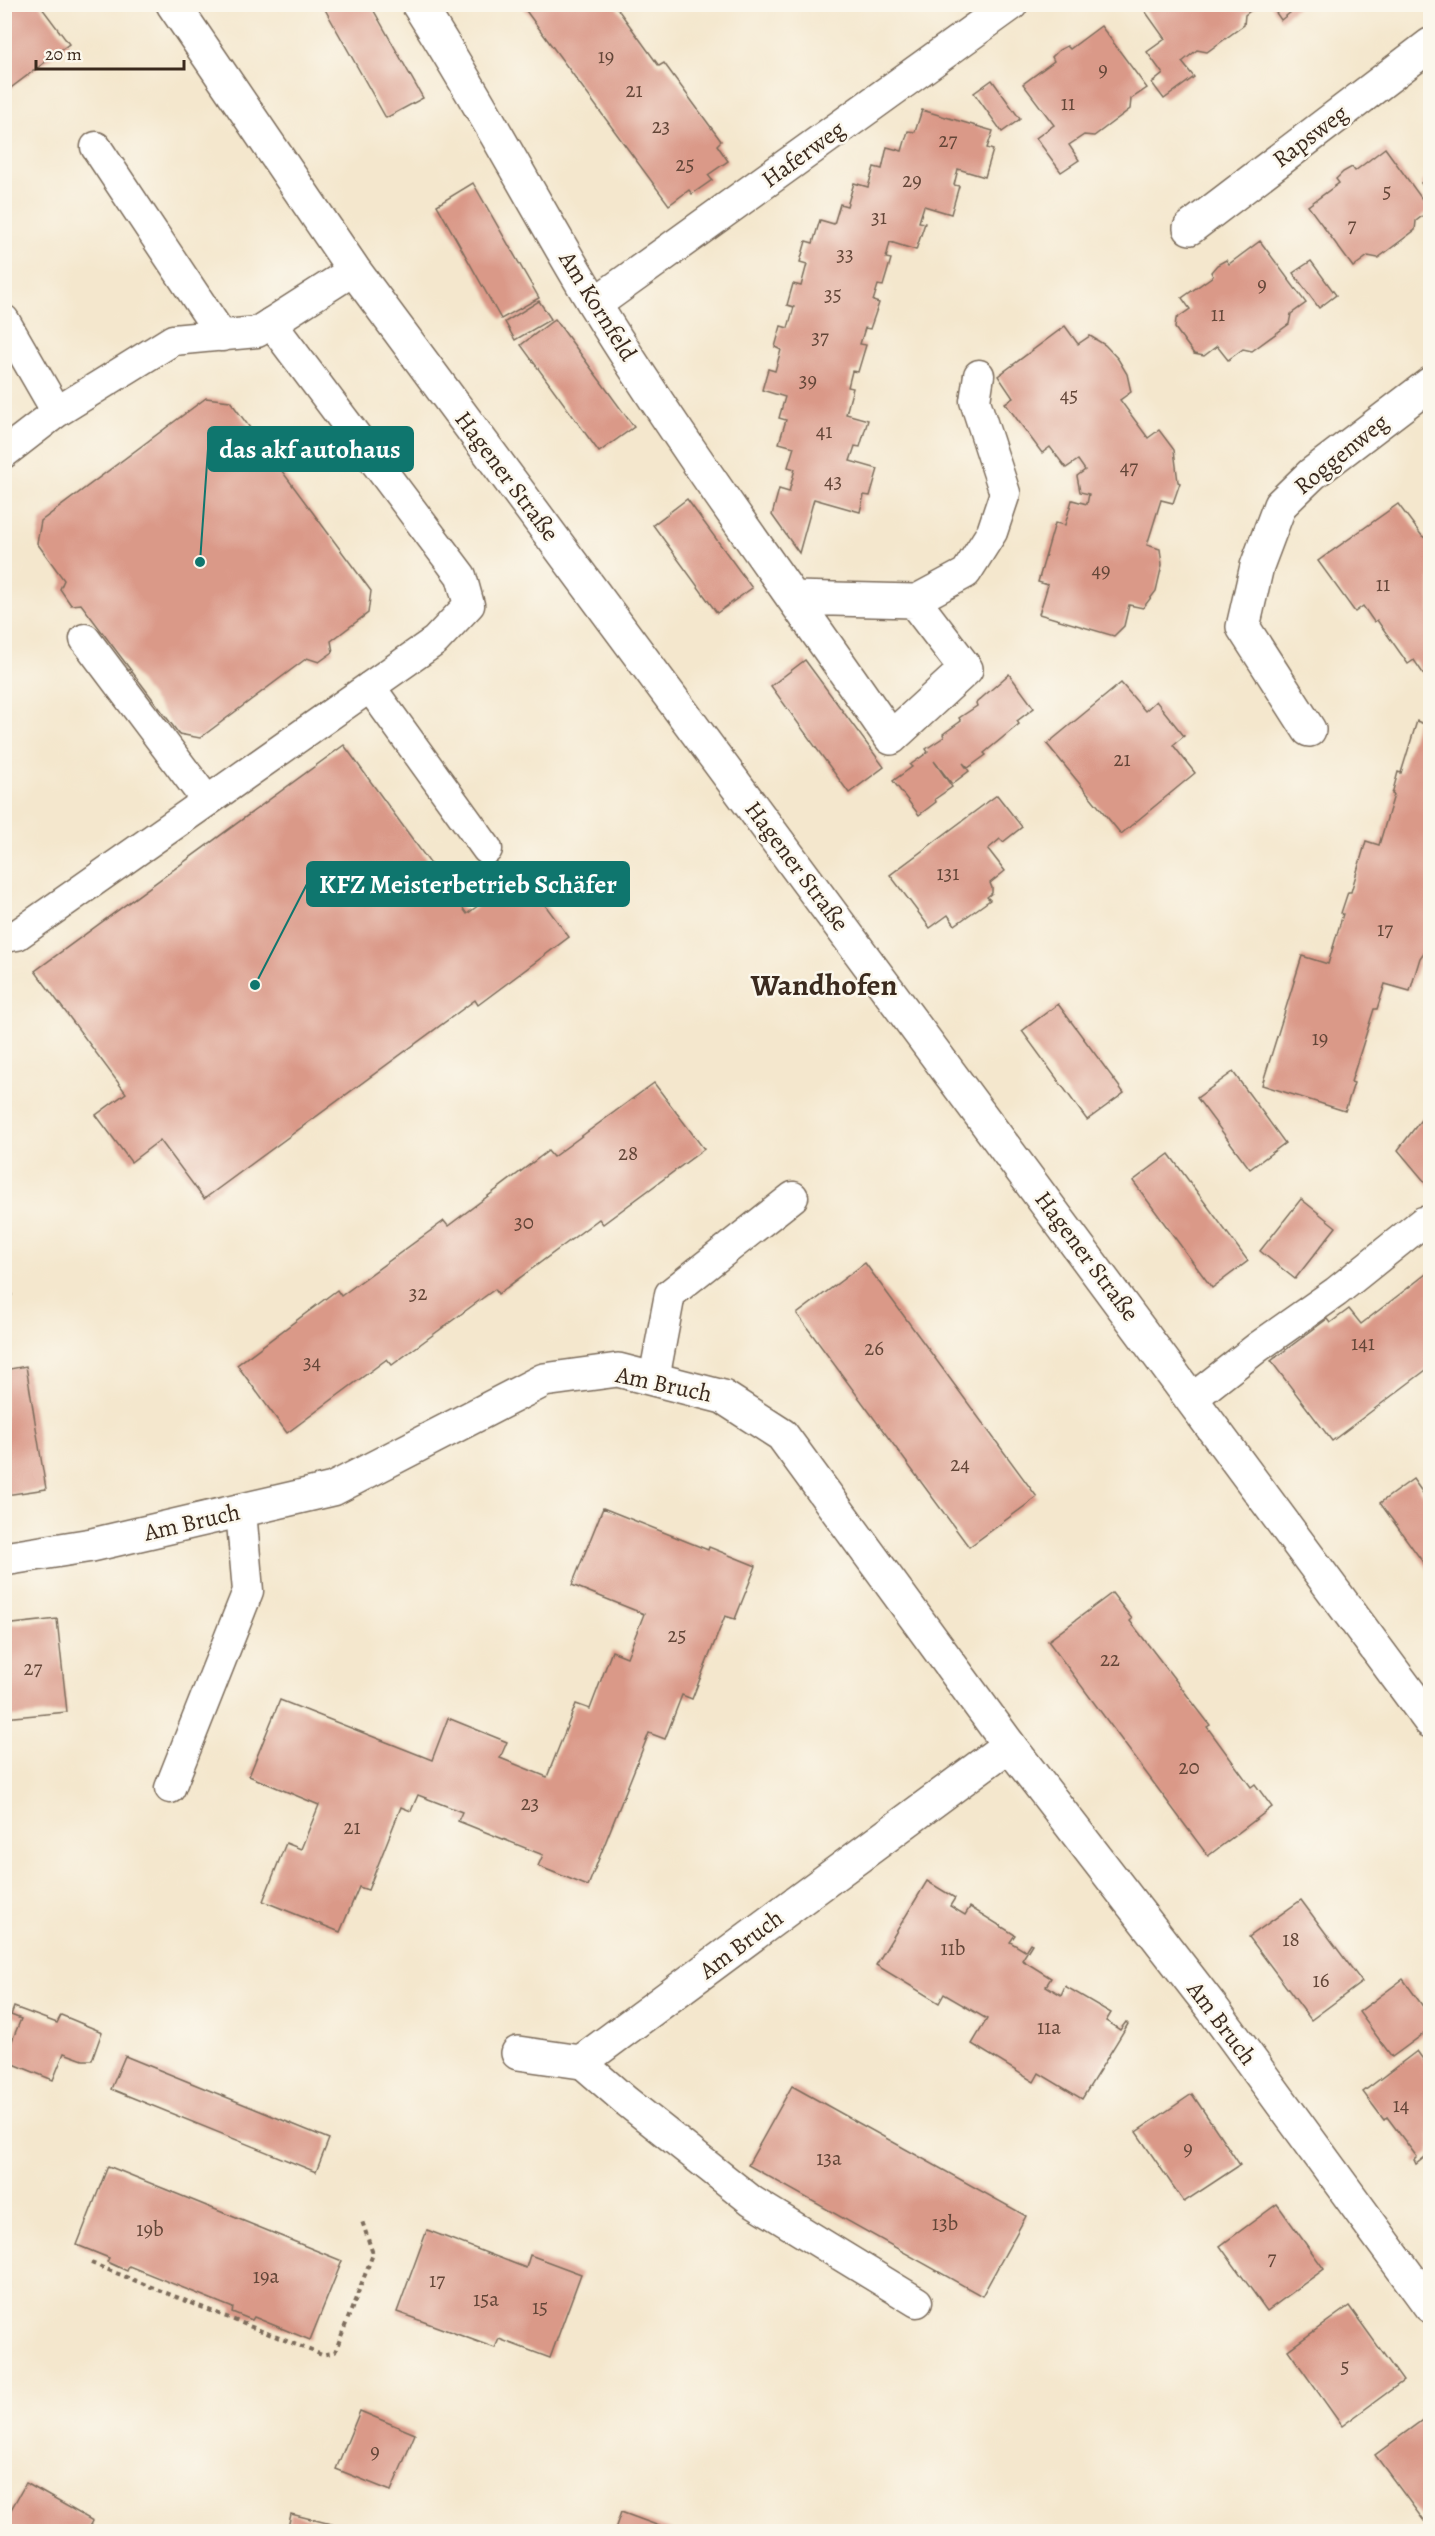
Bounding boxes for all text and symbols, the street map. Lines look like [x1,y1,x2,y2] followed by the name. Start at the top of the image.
[36,33,184,71] scale bar
[45,42,82,66] text: 20 m
[598,42,614,70] house number: 19
[1098,55,1108,83] house number: 9
[625,76,643,104] house number: 21
[1061,89,1075,117] house number: 11
[1266,97,1354,175] street label: Rapsweg
[652,112,670,140] house number: 23
[755,113,851,195] street label: Haferweg
[939,126,958,154] house number: 27
[675,150,695,178] house number: 25
[902,166,922,194] house number: 29
[1382,177,1392,205] house number: 5
[871,203,887,231] house number: 31
[1348,211,1357,239] house number: 7
[836,240,854,268] house number: 33
[551,244,644,367] street label: Am Kornfeld
[1257,270,1267,298] house number: 9
[824,280,842,308] house number: 35
[1211,300,1225,328] house number: 11
[811,323,829,351] house number: 37
[799,366,817,394] house number: 39
[1060,381,1078,409] house number: 45
[448,404,566,548] street label: Hagener Straße
[1287,406,1395,502] street label: Roggenweg
[816,417,832,445] house number: 41
[208,427,413,471] callout: das akf autohaus
[219,432,401,467] text: das akf autohaus
[1120,453,1138,481] house number: 47
[824,467,842,495] house number: 43
[1091,556,1111,584] house number: 49
[1376,570,1390,598] house number: 11
[1113,745,1131,773] house number: 21
[738,794,856,938] street label: Hagener Straße
[936,859,960,887] house number: 131
[307,862,629,906] callout: KFZ Meisterbetrieb Schäfer
[319,867,617,902] text: KFZ Meisterbetrieb Schäfer
[1377,915,1393,943] house number: 17
[750,965,897,1005] district label: Wandhofen
[1312,1024,1328,1052] house number: 19
[618,1139,638,1167] house number: 28
[1028,1184,1146,1328] street label: Hagener Straße
[514,1208,534,1236] house number: 30
[409,1279,427,1307] house number: 32
[1351,1329,1375,1357] house number: 141
[864,1334,884,1362] house number: 26
[303,1348,321,1376] house number: 34
[612,1358,715,1410] street label: Am Bruch
[950,1450,970,1478] house number: 24
[140,1495,243,1549] street label: Am Bruch
[667,1621,687,1649] house number: 25
[1100,1645,1120,1673] house number: 22
[24,1654,43,1682] house number: 27
[1178,1753,1200,1781] house number: 20
[521,1789,539,1817] house number: 23
[343,1813,361,1841] house number: 21
[692,1902,790,1987] street label: Am Bruch
[1282,1925,1300,1953] house number: 18
[940,1934,966,1962] house number: 11b
[1313,1966,1330,1994] house number: 16
[1179,1974,1264,2072] street label: Am Bruch
[1037,2013,1061,2041] house number: 11a
[1393,2091,1409,2119] house number: 14
[1183,2134,1193,2162] house number: 9
[816,2144,842,2172] house number: 13a
[932,2209,958,2237] house number: 13b
[136,2215,164,2243] house number: 19b
[1268,2244,1277,2272] house number: 7
[253,2262,279,2290] house number: 19a
[429,2266,445,2294] house number: 17
[473,2285,499,2313] house number: 15a
[532,2293,548,2321] house number: 15
[1340,2352,1350,2380] house number: 5
[370,2437,380,2465] house number: 9

